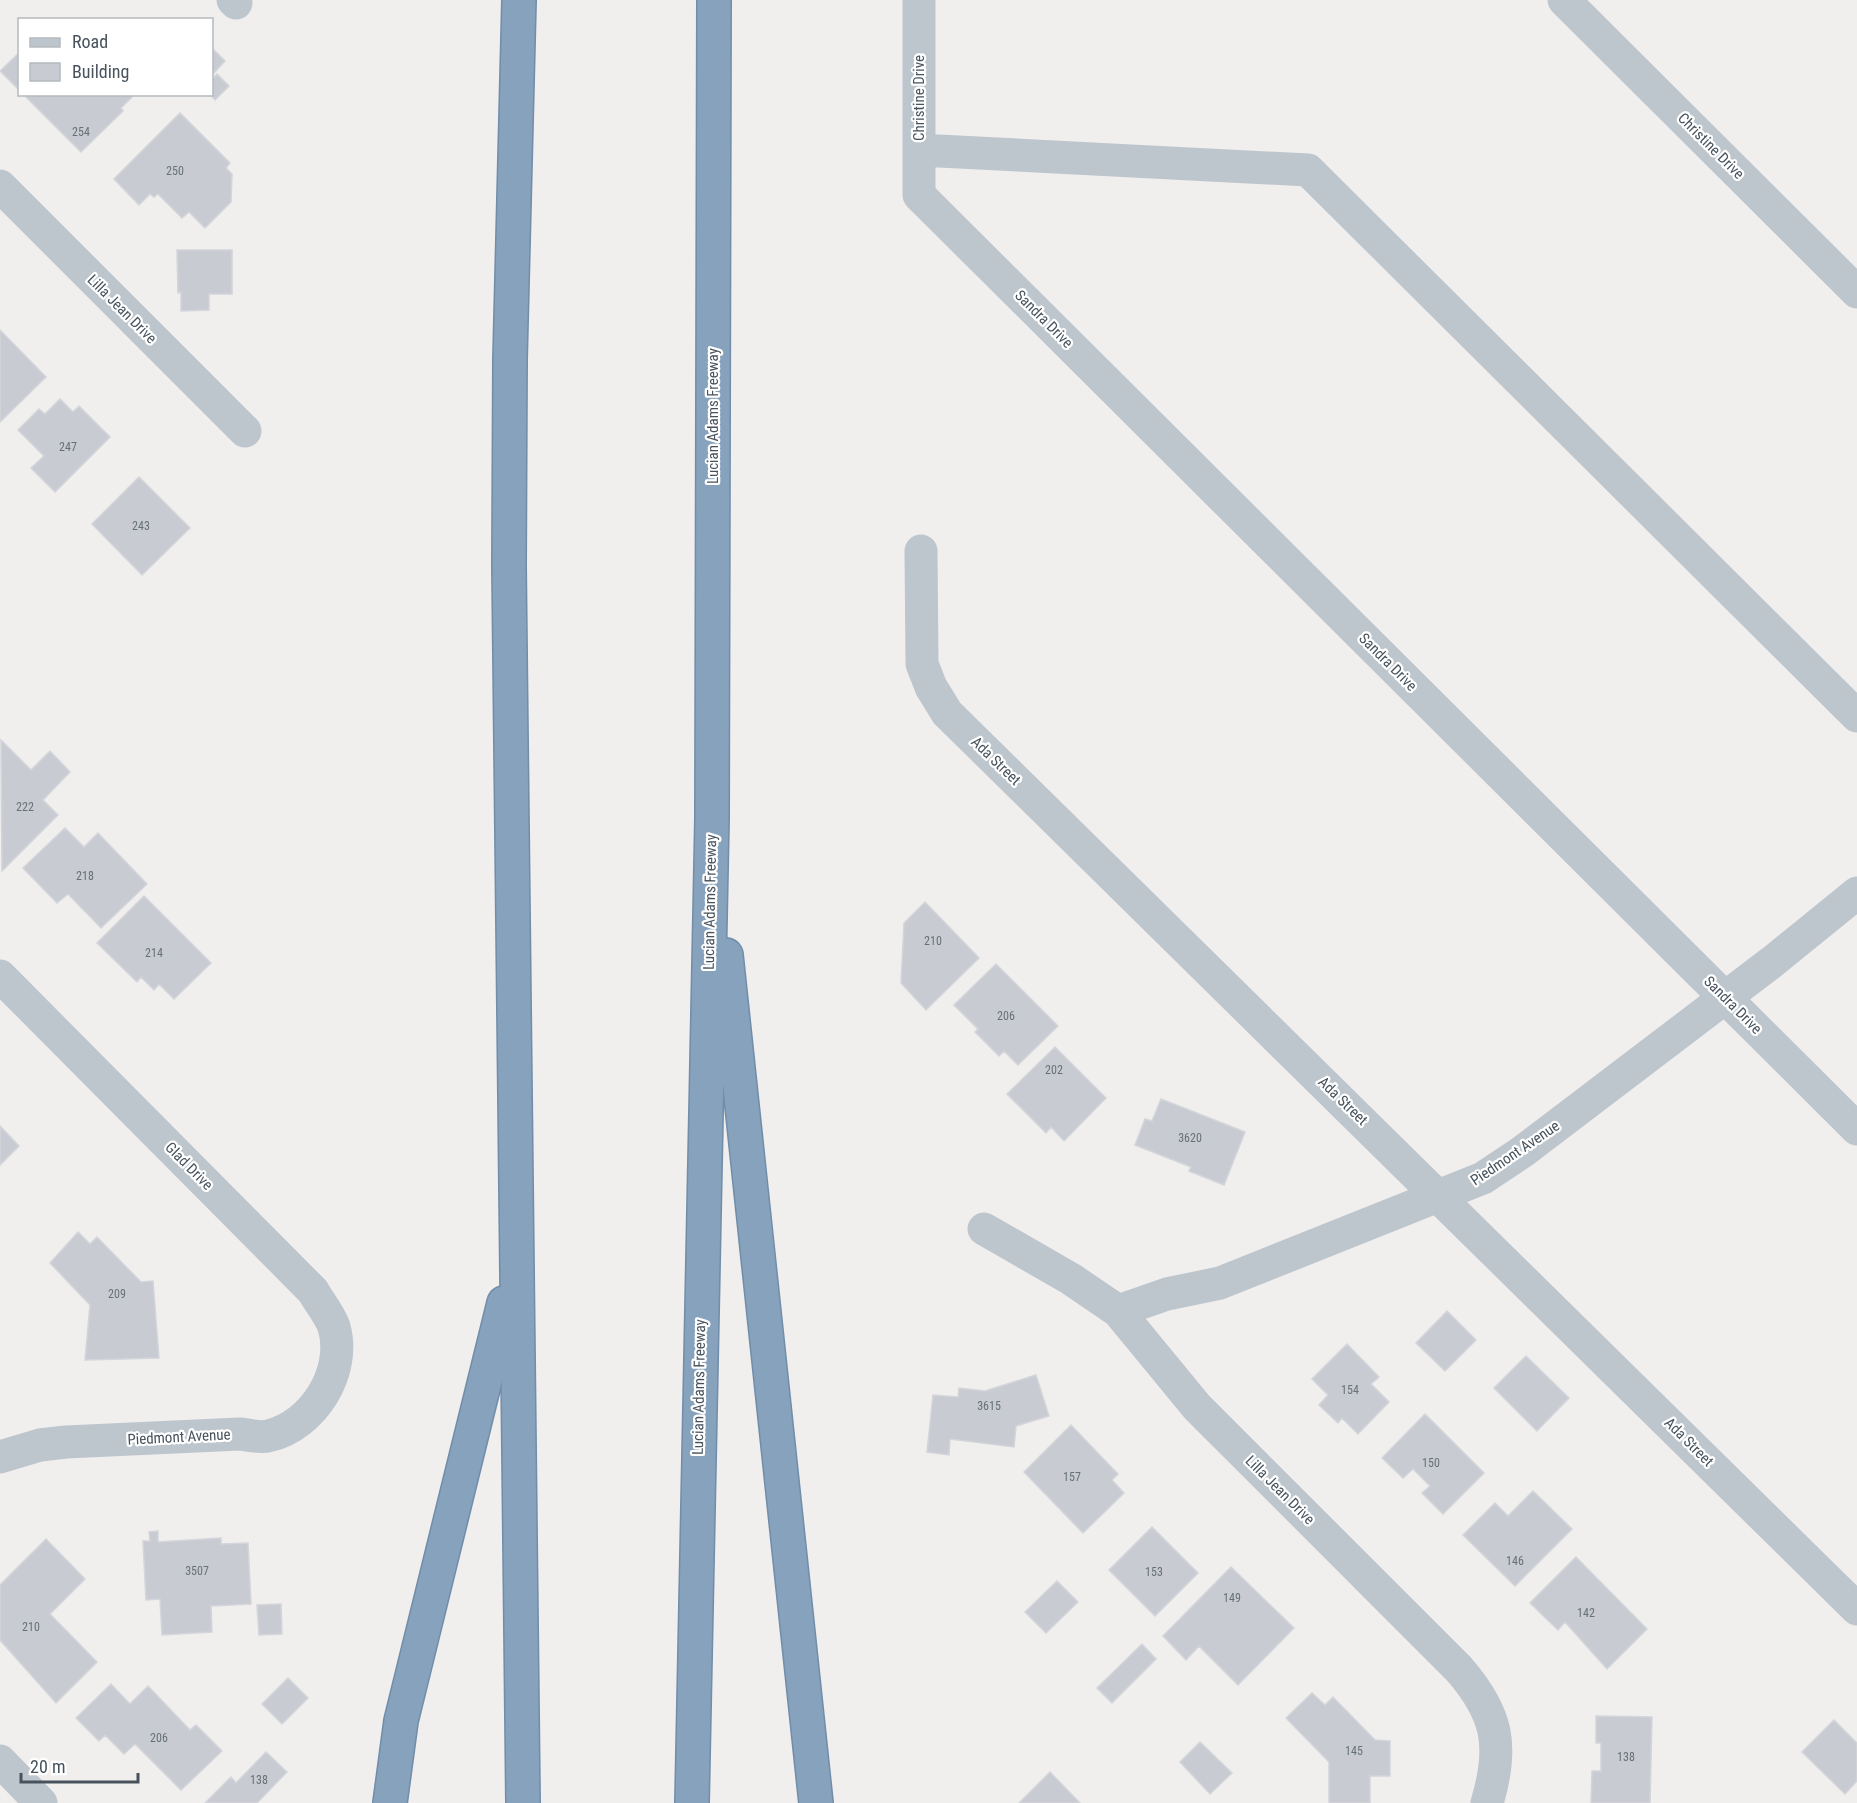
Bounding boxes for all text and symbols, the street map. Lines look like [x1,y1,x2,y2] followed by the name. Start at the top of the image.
[18,18,213,96] legend
[72,31,108,52] text: Road
[910,55,928,141] street label: Christine Drive
[72,61,129,82] text: Building
[1674,109,1748,183] street label: Christine Drive
[72,125,90,139] house number: 254
[166,164,184,178] house number: 250
[84,271,160,347] street label: Lilla Jean Drive
[1011,286,1077,352] street label: Sandra Drive
[704,348,722,484] street label: Lucian Adams Freeway
[59,440,77,454] house number: 247
[132,519,150,533] house number: 243
[1355,629,1421,695] street label: Sandra Drive
[967,733,1025,789] street label: Ada Street
[16,800,34,814] house number: 222
[700,834,720,970] street label: Lucian Adams Freeway
[76,869,94,883] house number: 218
[924,934,942,948] house number: 210
[145,946,163,960] house number: 214
[1700,972,1766,1038] street label: Sandra Drive
[997,1009,1015,1023] house number: 206
[1045,1063,1063,1077] house number: 202
[1314,1073,1372,1129] street label: Ada Street
[1467,1117,1563,1189] street label: Piedmont Avenue
[1178,1131,1202,1145] house number: 3620
[161,1138,217,1194] street label: Glad Drive
[108,1287,126,1301] house number: 209
[689,1319,709,1455] street label: Lucian Adams Freeway
[1341,1383,1359,1397] house number: 154
[977,1399,1001,1413] house number: 3615
[1661,1414,1717,1470] street label: Ada Street
[127,1425,231,1449] street label: Piedmont Avenue
[1242,1452,1318,1528] street label: Lilla Jean Drive
[1422,1456,1440,1470] house number: 150
[1063,1470,1081,1484] house number: 157
[1506,1554,1524,1568] house number: 146
[185,1564,209,1578] house number: 3507
[1145,1565,1163,1579] house number: 153
[1223,1591,1241,1605] house number: 149
[1577,1606,1595,1620] house number: 142
[22,1620,40,1634] house number: 210
[150,1731,168,1745] house number: 206
[1345,1744,1363,1758] house number: 145
[21,1746,138,1784] scale bar
[1617,1750,1635,1764] house number: 138
[30,1756,65,1777] text: 20 m
[250,1773,268,1787] house number: 138

